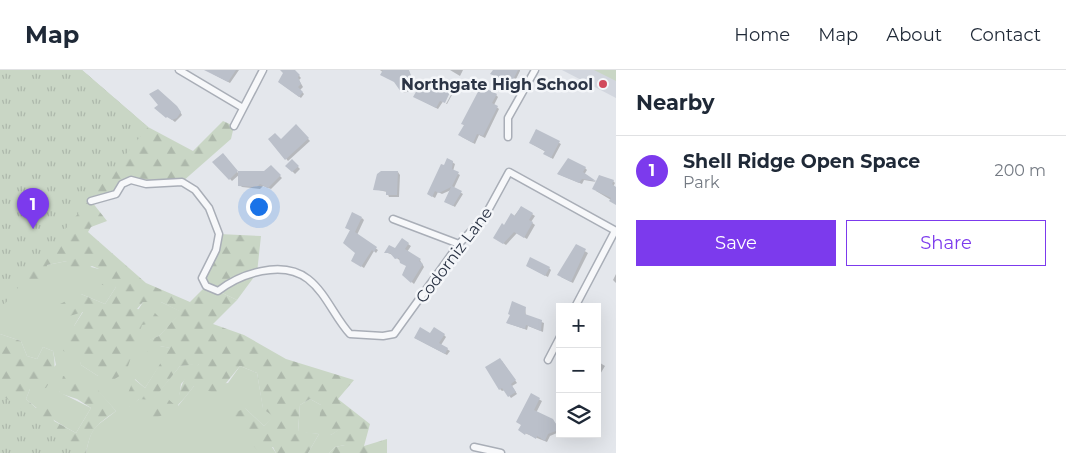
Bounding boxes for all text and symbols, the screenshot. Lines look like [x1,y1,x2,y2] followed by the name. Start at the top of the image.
[25,20,79,49] text: Map
[734,24,790,46] text: Home
[818,24,858,46] text: Map
[886,24,942,46] text: About
[970,24,1041,46] text: Contact
[401,75,593,94] place label: Northgate High School
[597,78,609,90] marker: Northgate High School
[636,90,715,115] text: Nearby
[683,150,920,173] text: Shell Ridge Open Space
[649,161,655,180] text: 1
[995,161,1046,180] text: 200 m
[683,173,720,192] text: Park
[17,188,49,229] pin: 1
[246,194,272,220] your location
[412,203,496,307] street label: Codorniz Lane
[636,220,836,266] button: Save
[846,220,1046,266] button: Share
[556,303,601,438] map controls
[556,303,601,348] button: +
[556,348,601,393] button: −
[556,393,601,438] button: layers

